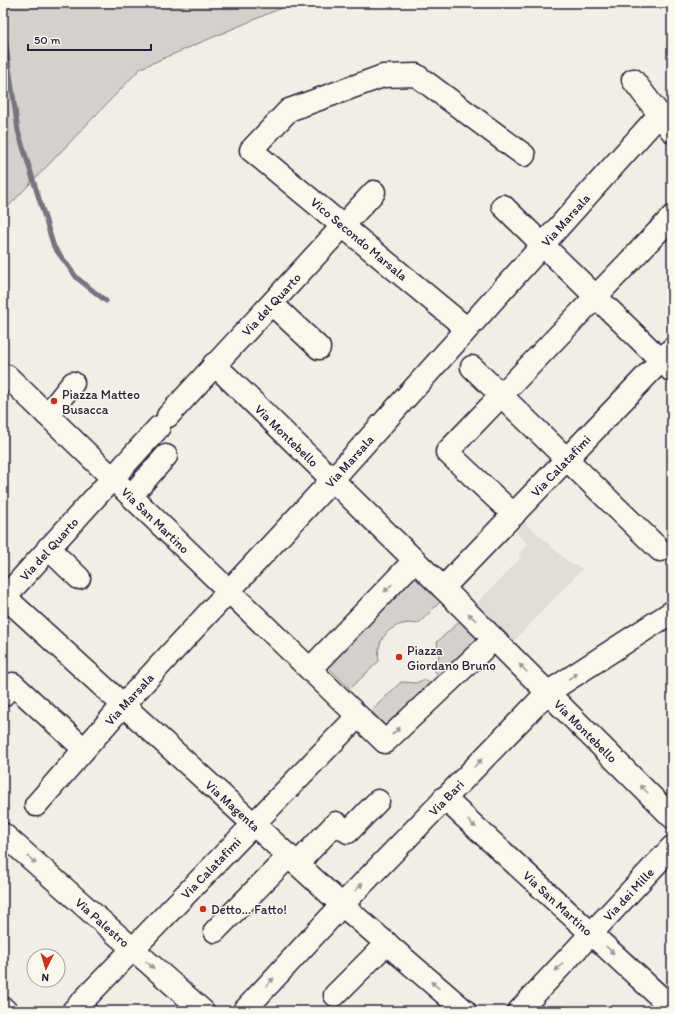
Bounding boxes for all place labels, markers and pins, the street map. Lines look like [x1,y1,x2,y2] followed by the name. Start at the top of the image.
[62,387,140,417] place label: Piazza Matteo Busacca
[49,396,59,406] marker: Piazza Matteo Busacca
[407,643,496,673] place label: Piazza Giordano Bruno
[394,652,404,662] marker: Piazza Giordano Bruno
[211,902,287,917] place label: Detto... Fatto!
[198,904,208,914] marker: Detto... Fatto!

